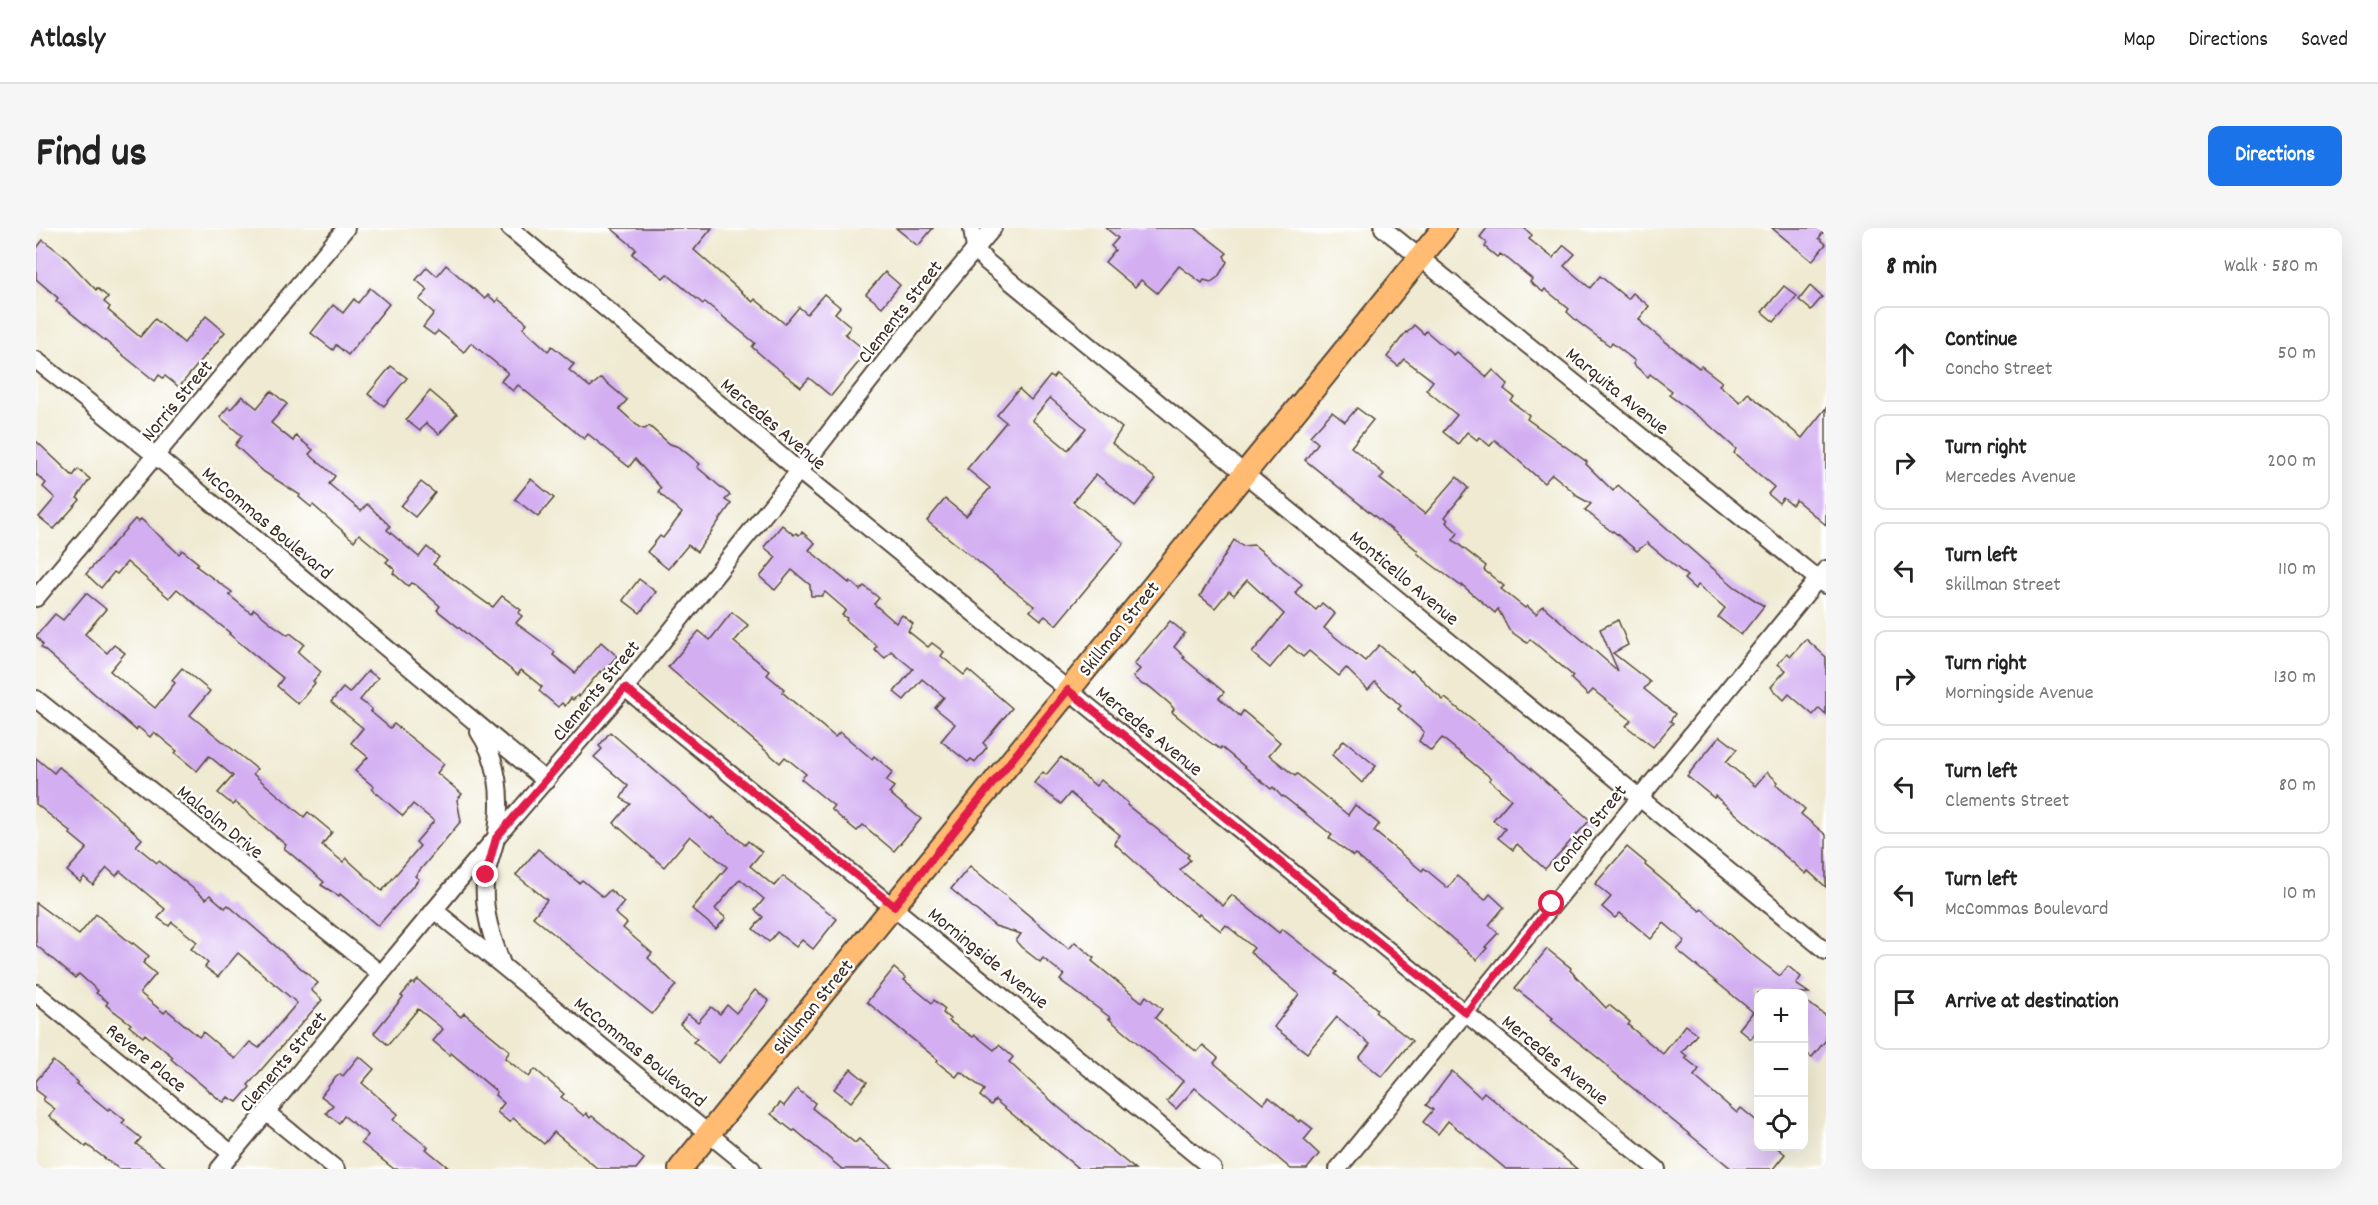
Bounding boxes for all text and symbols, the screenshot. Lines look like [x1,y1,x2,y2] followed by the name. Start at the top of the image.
[30,21,105,61] text: Atlasly
[2124,26,2155,56] text: Map
[2188,26,2268,56] text: Directions
[2301,26,2348,56] text: Saved
[36,126,147,186] text: Find us
[2208,126,2342,186] button: Directions
[1886,249,1937,286] text: 8 min
[2224,253,2318,281] text: Walk · 580 m
[852,255,951,370] street label: Clements Street
[1945,325,2017,356] text: Continue
[1888,338,1921,371] icon: ahead
[2278,340,2316,368] text: 50 m
[1558,342,1674,443] street label: Marquita Avenue
[136,355,221,449] street label: Norris Street
[1945,356,2052,384] text: Concho Street
[713,373,831,478] street label: Mercedes Avenue
[1945,433,2027,464] text: Turn right
[1888,446,1921,479] icon: right
[2267,448,2316,476] text: 200 m
[194,461,338,588] street label: McCommas Boulevard
[1945,464,2076,492] text: Mercedes Avenue
[1342,525,1464,634] street label: Monticello Avenue
[1945,541,2017,572] text: Turn left
[1888,554,1921,587] icon: left
[2278,556,2316,584] text: 110 m
[1945,572,2061,600] text: Skillman Street
[1073,576,1168,684] street label: Skillman Street
[547,635,648,748] street label: Clements Street
[1945,649,2027,680] text: Turn right
[1888,662,1921,695] icon: right
[2274,664,2316,692] text: 130 m
[1089,680,1208,784] street label: Mercedes Avenue
[1945,680,2094,708] text: Morningside Avenue
[1945,757,2017,788] text: Turn left
[1888,770,1921,803] icon: left
[2279,772,2316,800] text: 80 m
[1546,779,1635,880] street label: Concho Street
[170,780,269,867] street label: Malcolm Drive
[1945,788,2069,816] text: Clements Street
[472,861,498,887] route end
[1945,865,2017,896] text: Turn left
[1888,878,1921,911] icon: left
[2282,880,2316,908] text: 10 m
[1538,890,1564,916] route start
[1945,896,2108,924] text: McCommas Boulevard
[921,902,1054,1017] street label: Morningside Avenue
[767,954,862,1062] street label: Skillman Street
[1888,986,1921,1019] icon: arrive
[1945,987,2119,1018] text: Arrive at destination
[1754,989,1808,1151] map controls
[1754,989,1808,1043] button: +
[567,991,711,1116] street label: McCommas Boulevard
[234,1006,335,1119] street label: Clements Street
[1495,1009,1614,1113] street label: Mercedes Avenue
[99,1018,192,1101] street label: Revere Place
[1754,1043,1808,1097] button: −
[1754,1097,1808,1151] button: locate

